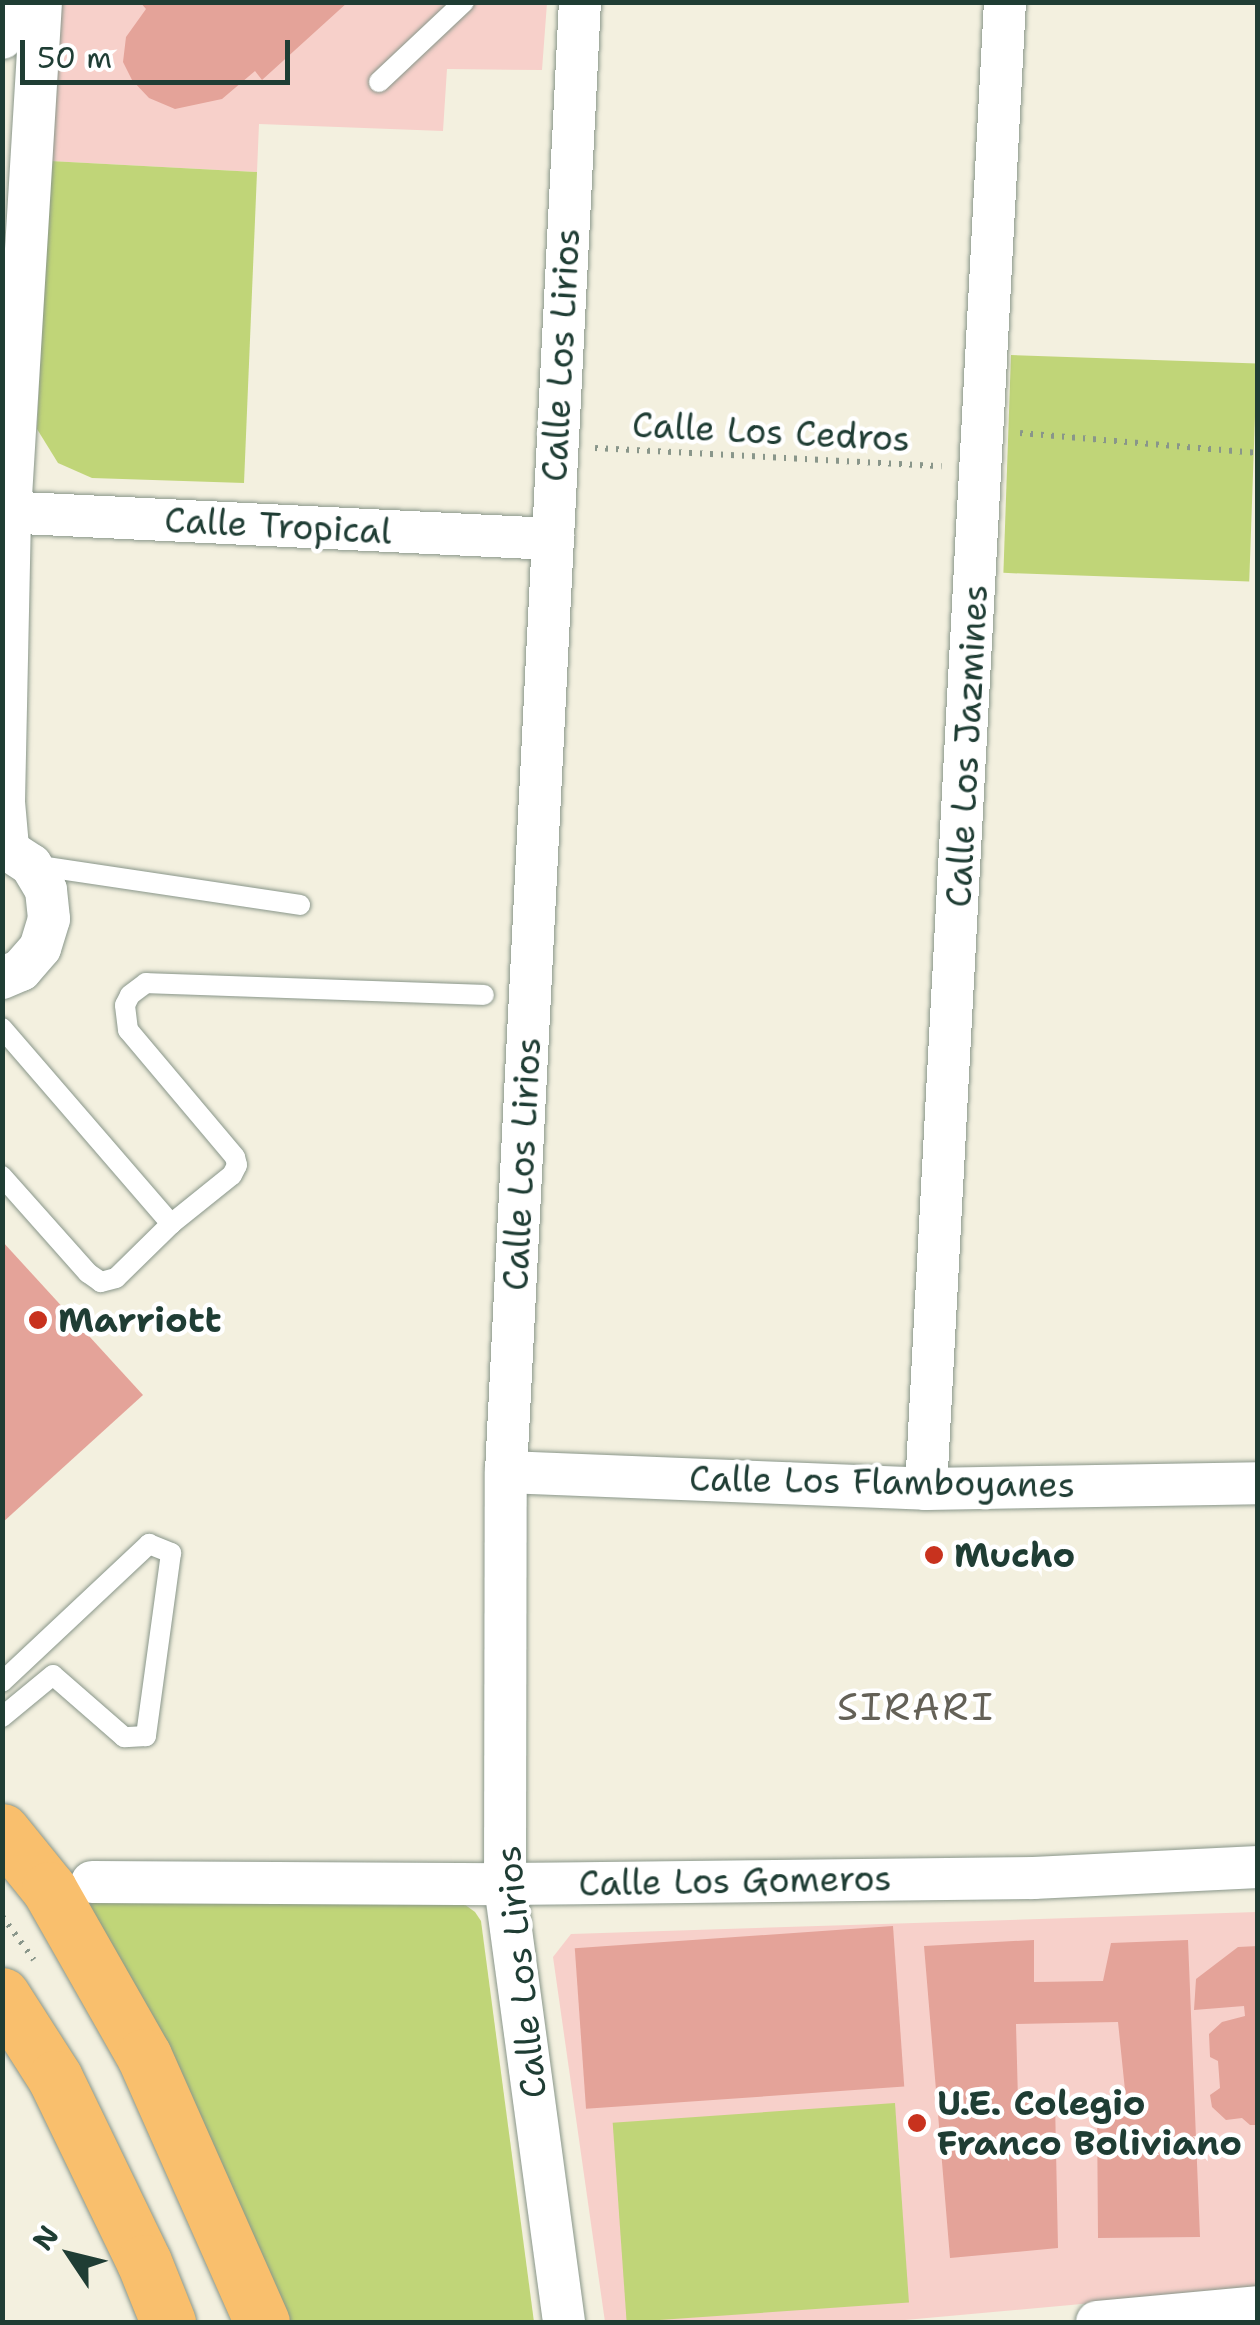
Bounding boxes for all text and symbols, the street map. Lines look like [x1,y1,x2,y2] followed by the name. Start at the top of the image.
[25,20,295,82] scale bar
[37,37,112,78] text: 50 m
[533,227,589,483] street label: Calle Los Lirios
[631,404,911,460] street label: Calle Los Cedros
[163,499,393,553] street label: Calle Tropical
[938,583,996,909] street label: Calle Los Jazmines
[494,1036,550,1292] street label: Calle Los Lirios
[58,1299,222,1341] place label: Marriott
[27,1309,49,1331] marker: Marriott
[689,1458,1075,1506] street label: Calle Los Flamboyanes
[954,1534,1075,1576] place label: Mucho
[923,1544,945,1566] marker: Mucho
[837,1684,995,1730] district label: SIRARI
[487,1844,555,2100] street label: Calle Los Lirios
[578,1857,892,1905] street label: Calle Los Gomeros
[937,2082,1242,2164] place label: U.E. Colegio Franco Boliviano
[906,2112,928,2134] marker: U.E. Colegio Franco Boliviano
[20,2205,120,2305] north arrow
[23,2218,67,2258] text: N

